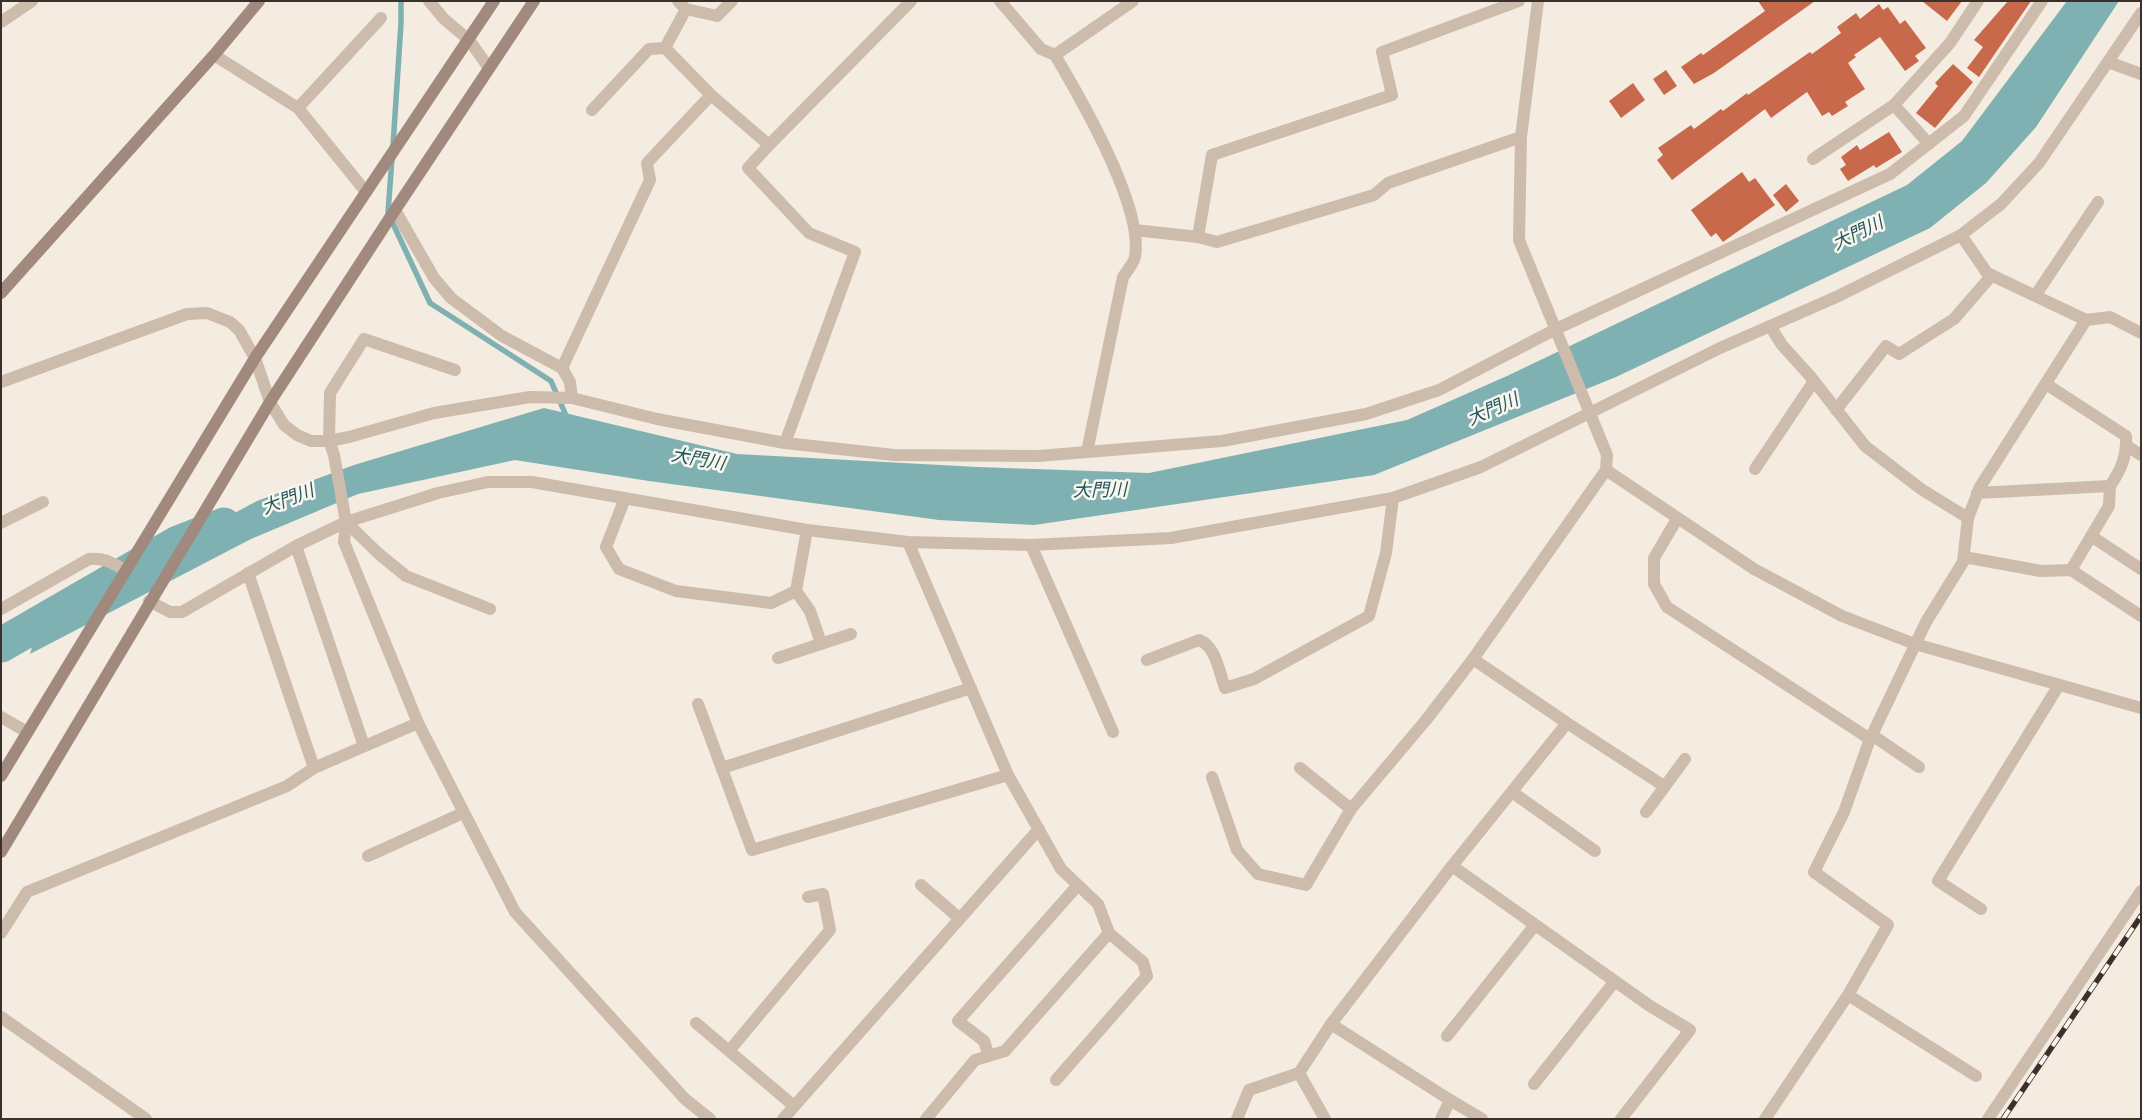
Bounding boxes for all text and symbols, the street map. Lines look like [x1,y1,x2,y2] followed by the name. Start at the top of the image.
[1829,212,1887,256] water label: 大門川
[1464,389,1522,431] water label: 大門川
[670,445,726,475] water label: 大門川
[259,480,317,520] water label: 大門川
[1073,480,1127,502] water label: 大門川

